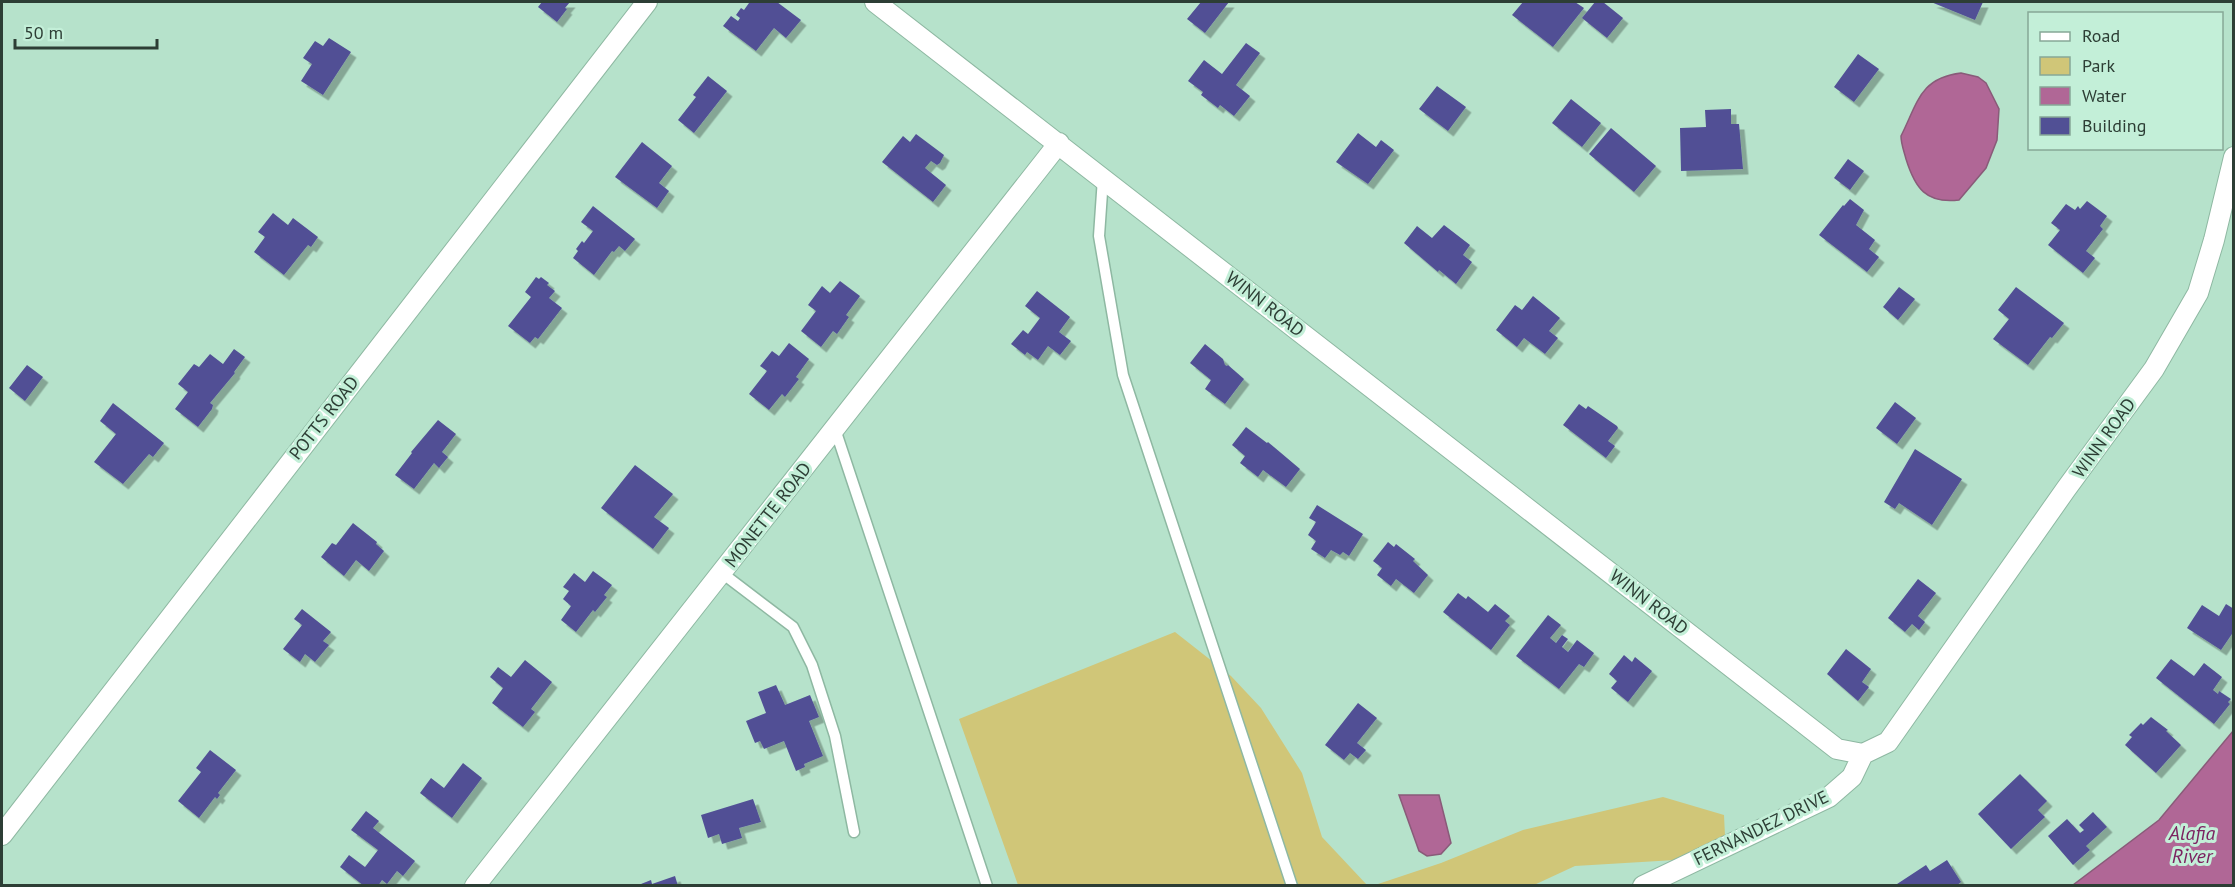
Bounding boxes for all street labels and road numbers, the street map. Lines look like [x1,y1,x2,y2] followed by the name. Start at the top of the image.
[1221,266,1309,341] street label: WINN ROAD
[284,371,363,464] street label: POTTS ROAD
[2067,393,2140,482] street label: WINN ROAD
[719,457,816,572] street label: MONETTE ROAD
[1605,564,1693,639] street label: WINN ROAD
[1690,785,1832,870] street label: FERNANDEZ DRIVE

